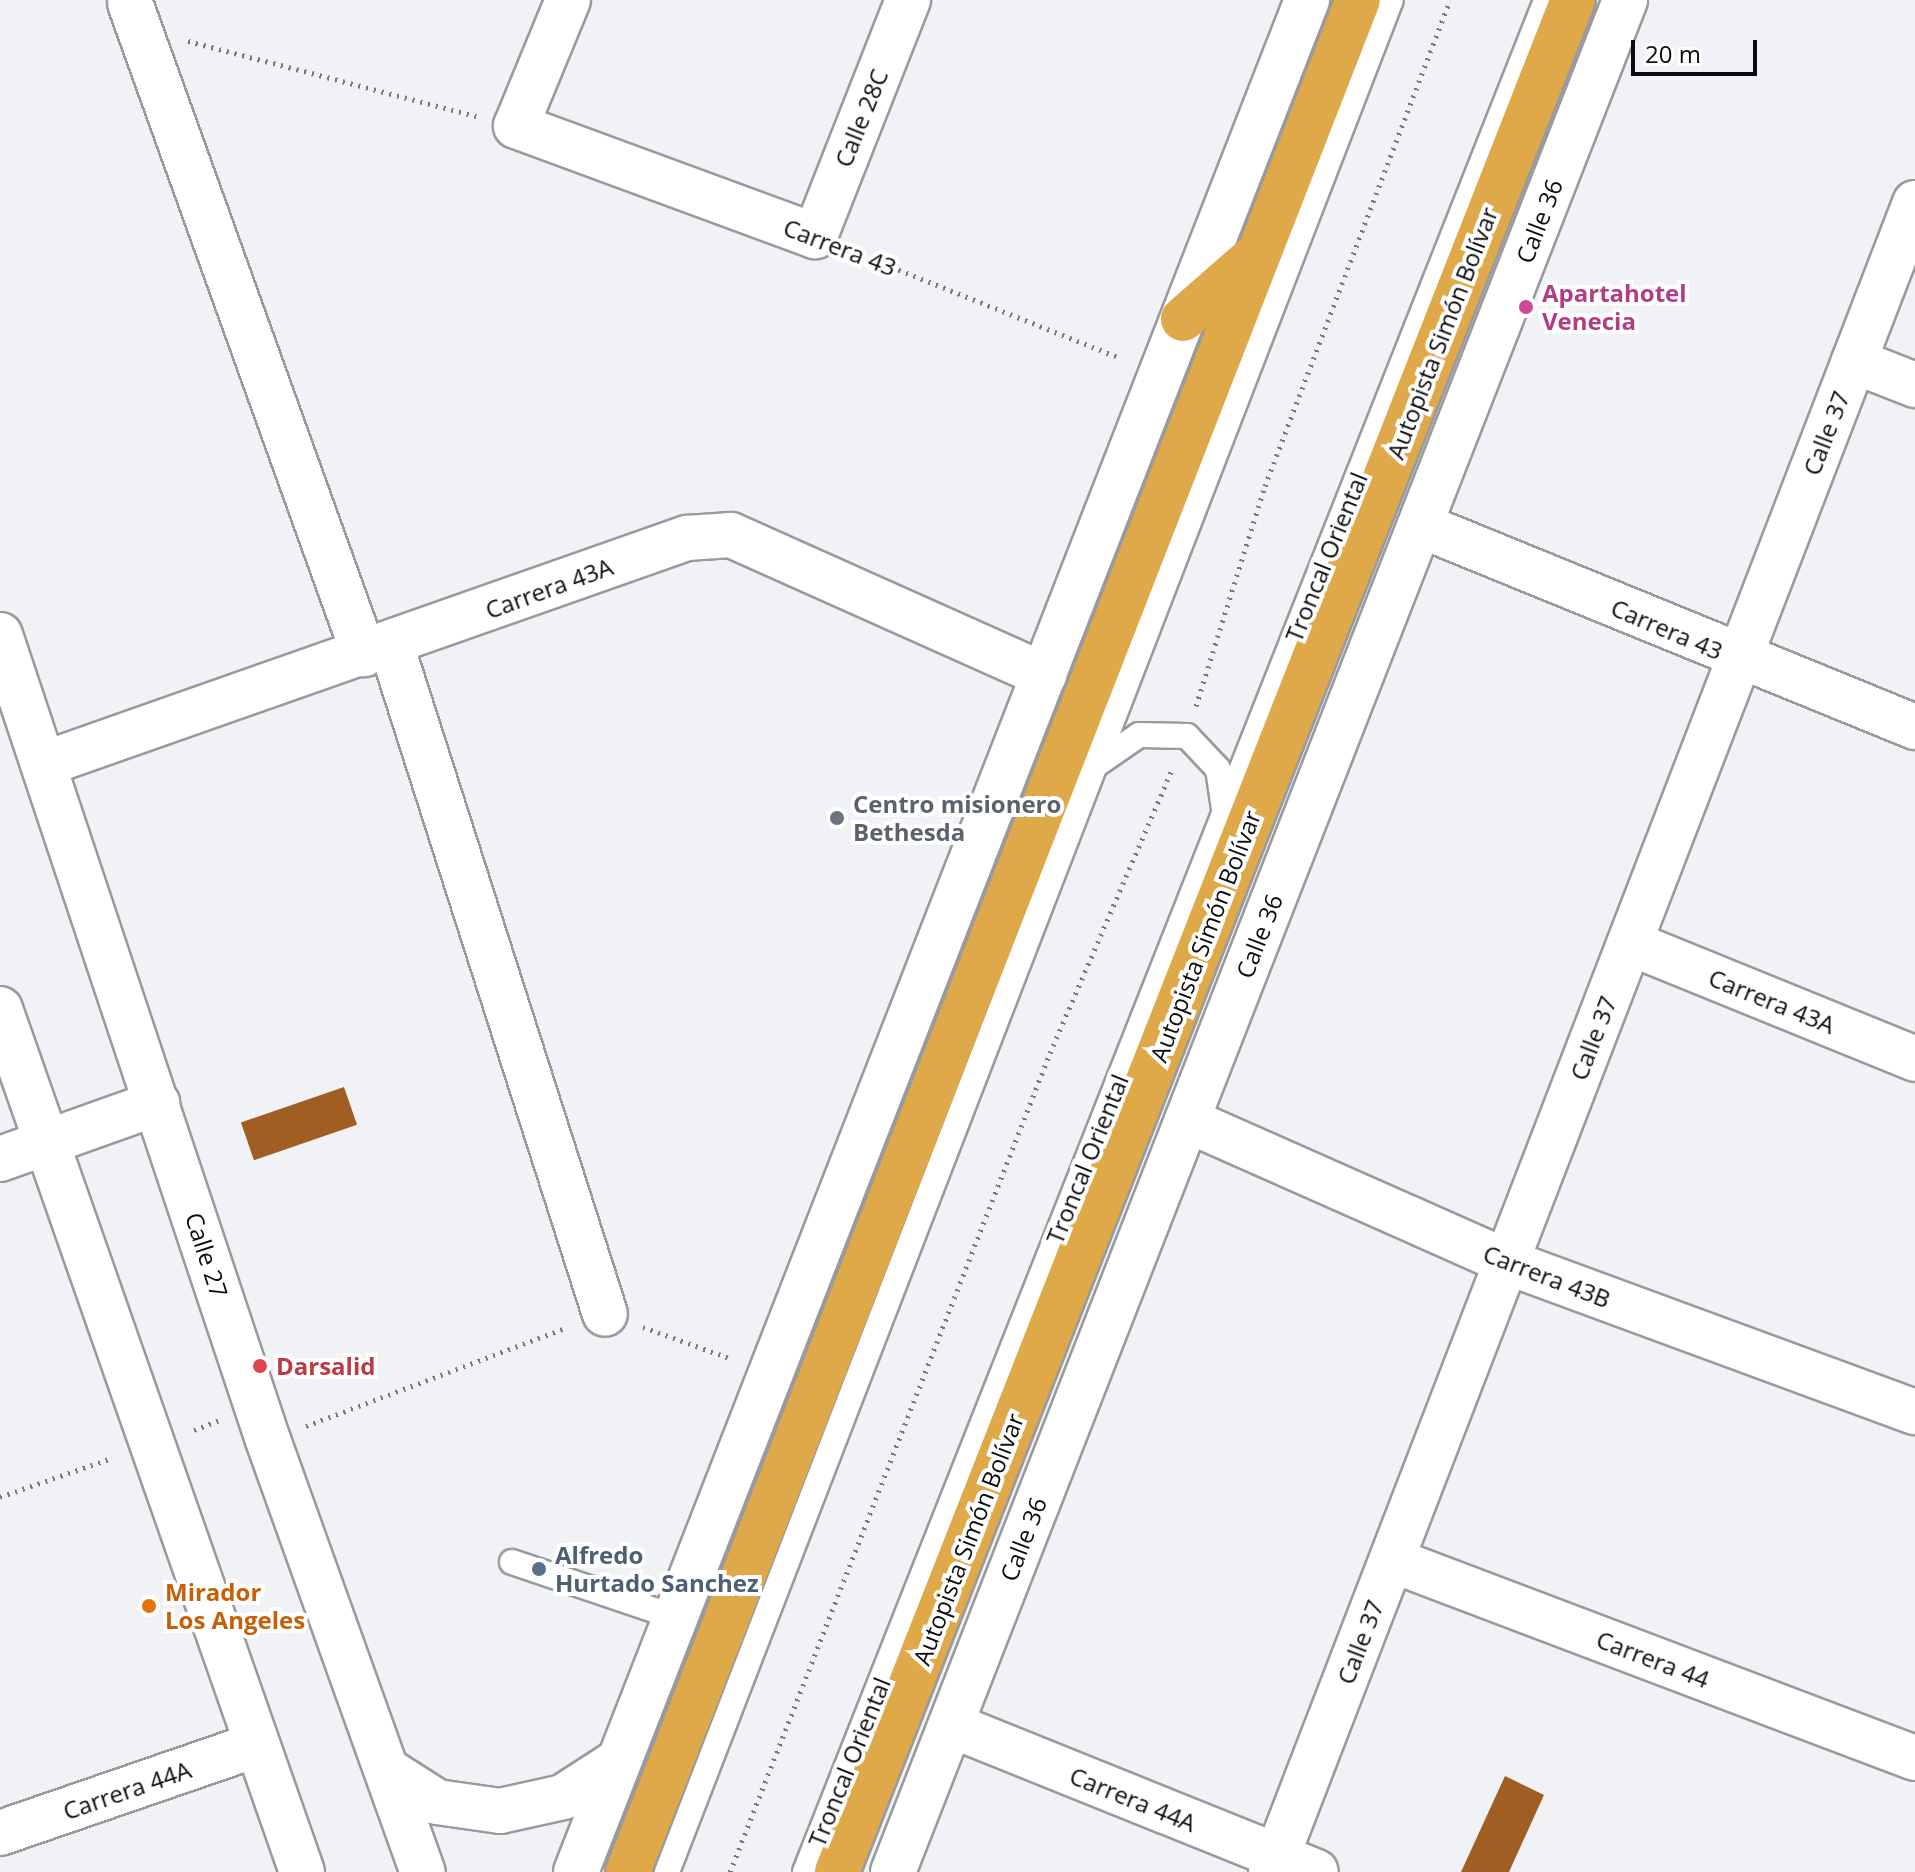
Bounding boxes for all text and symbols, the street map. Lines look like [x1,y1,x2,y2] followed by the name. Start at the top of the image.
[1635,24,1761,74] scale bar
[1645,37,1701,70] text: 20 m
[828,65,894,171] street label: Calle 28C
[1510,175,1568,267] street label: Calle 36
[1381,203,1503,463] street label: Autopista Simón Bolívar
[780,212,900,282] street label: Carrera 43
[1542,279,1687,335] place label: Apartahotel Venecia
[1517,298,1535,316] marker: Apartahotel Venecia
[1797,387,1855,479] street label: Calle 37
[1279,468,1373,646] street label: Troncal Oriental
[481,552,617,624] street label: Carrera 43A
[1607,593,1727,665] street label: Carrera 43
[853,790,1061,846] place label: Centro misionero Bethesda
[1144,806,1266,1066] street label: Autopista Simón Bolívar
[828,809,846,827] marker: Centro misionero Bethesda
[1230,890,1288,982] street label: Calle 36
[1705,963,1839,1039] street label: Carrera 43A
[1564,992,1622,1084] street label: Calle 37
[1040,1070,1134,1248] street label: Troncal Oriental
[180,1209,234,1301] street label: Calle 27
[1479,1239,1615,1313] street label: Carrera 43B
[276,1352,375,1380] place label: Darsalid
[251,1357,269,1375] marker: Darsalid
[907,1409,1029,1669] street label: Autopista Simón Bolívar
[994,1493,1052,1585] street label: Calle 36
[555,1541,759,1597] place label: Alfredo Hurtado Sanchez
[530,1560,548,1578] marker: Alfredo Hurtado Sanchez
[165,1578,305,1634] place label: Mirador Los Angeles
[1331,1596,1389,1688] street label: Calle 37
[140,1597,158,1615] marker: Mirador Los Angeles
[1593,1624,1713,1694] street label: Carrera 44
[802,1673,896,1851] street label: Troncal Oriental
[59,1755,195,1825] street label: Carrera 44A
[1066,1761,1200,1837] street label: Carrera 44A

